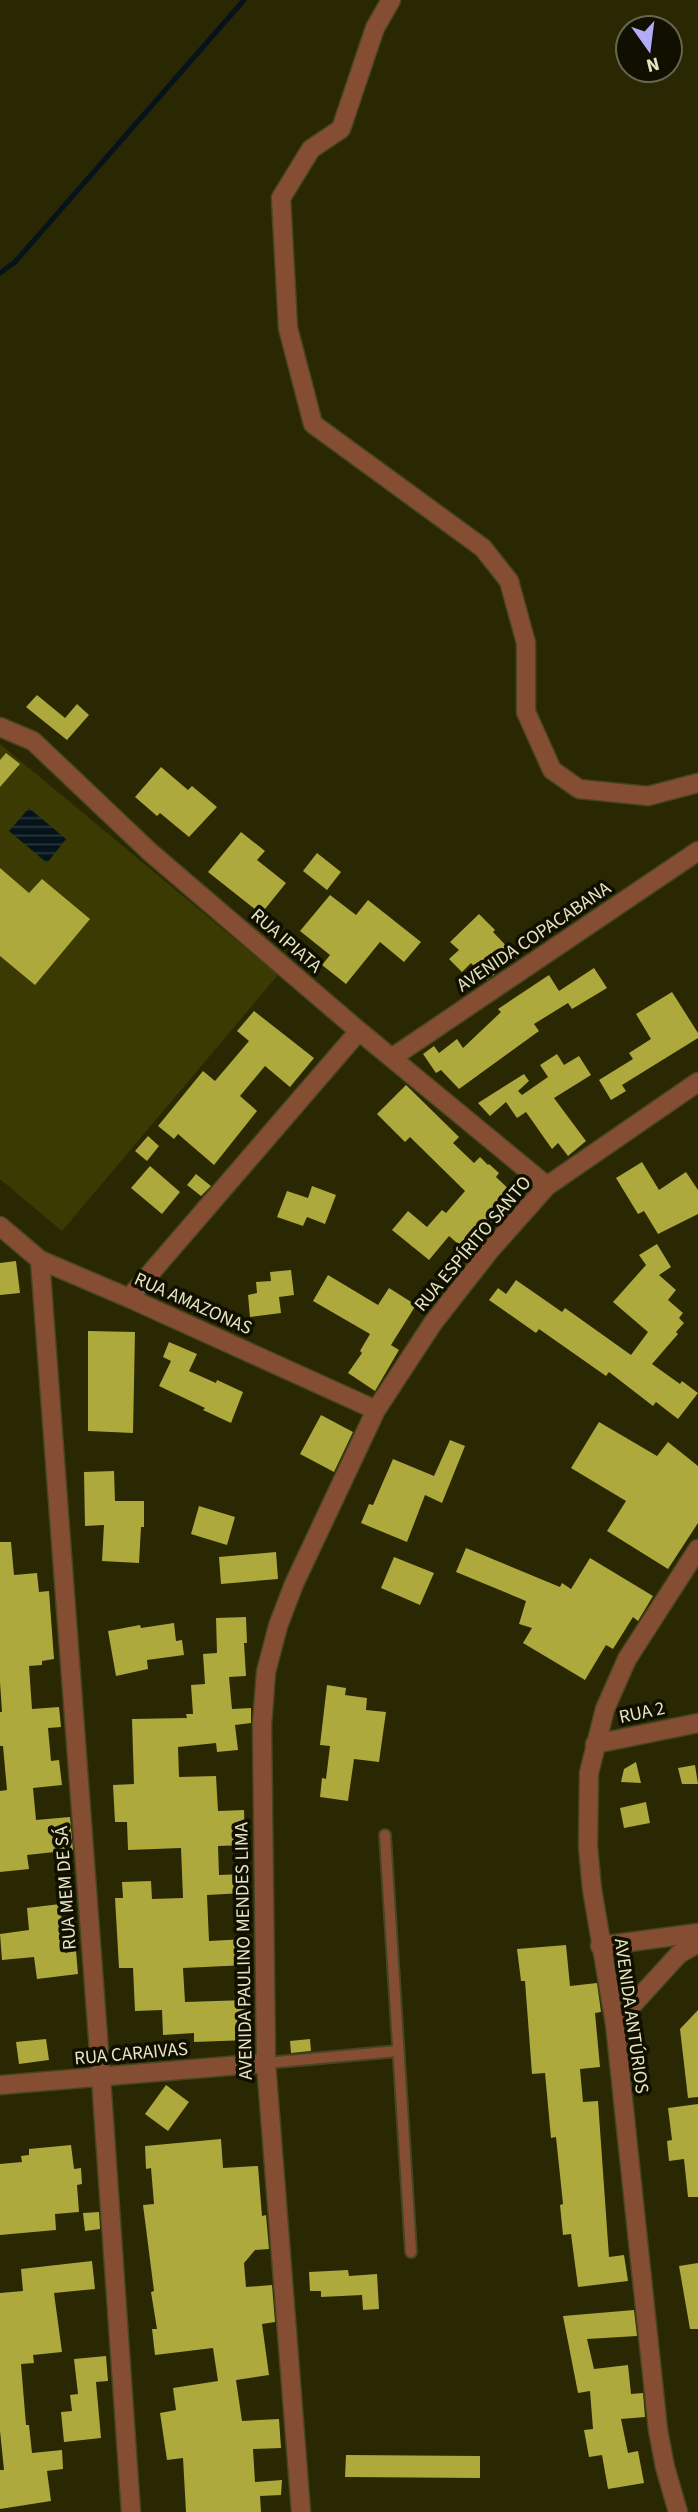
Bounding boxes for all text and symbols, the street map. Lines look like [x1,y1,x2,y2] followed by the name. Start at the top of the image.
[614,14,684,84] north arrow
[643,49,662,79] text: N
[451,875,617,999] street label: AVENIDA COPACABANA
[244,902,328,980] street label: RUA IPIATA
[408,1170,538,1318] street label: RUA ESPÍRITO SANTO
[130,1266,256,1342] street label: RUA AMAZONAS
[617,1695,667,1731] street label: RUA 2
[228,1821,260,2080] street label: AVENIDA PAULINO MENDES LIMA
[48,1824,84,1951] street label: RUA MEM DE SÁ
[607,1937,655,2095] street label: AVENIDA ANTÚRIOS
[73,2036,189,2072] street label: RUA CARAIVAS

